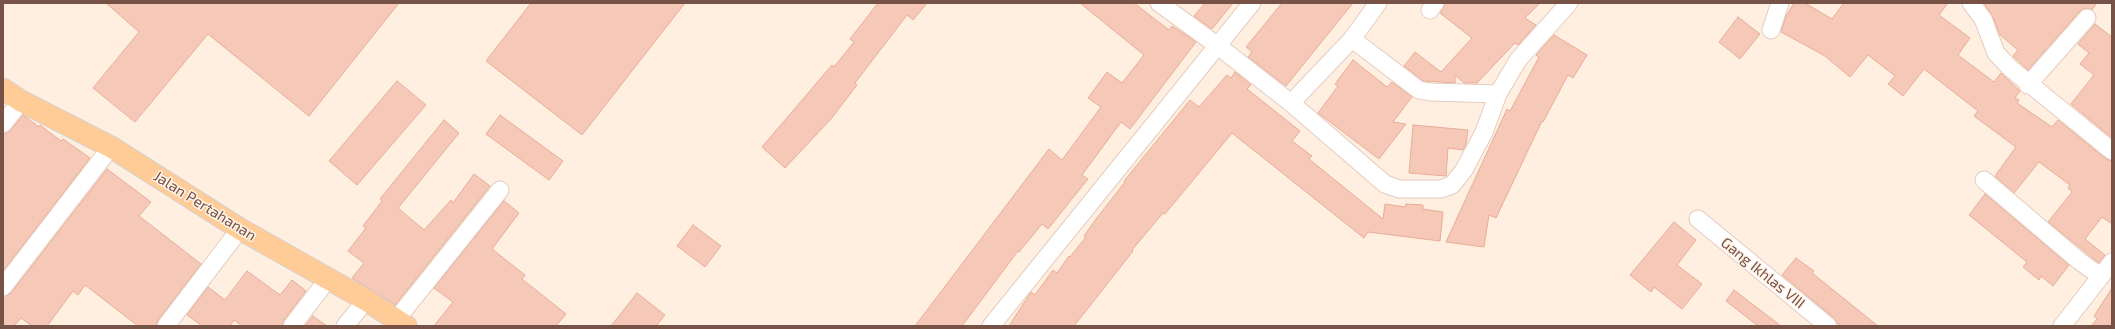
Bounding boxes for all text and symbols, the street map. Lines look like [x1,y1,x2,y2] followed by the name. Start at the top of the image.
[150,167,260,245] street label: Jalan Pertahanan
[1717,234,1809,312] street label: Gang Ikhlas VIII

